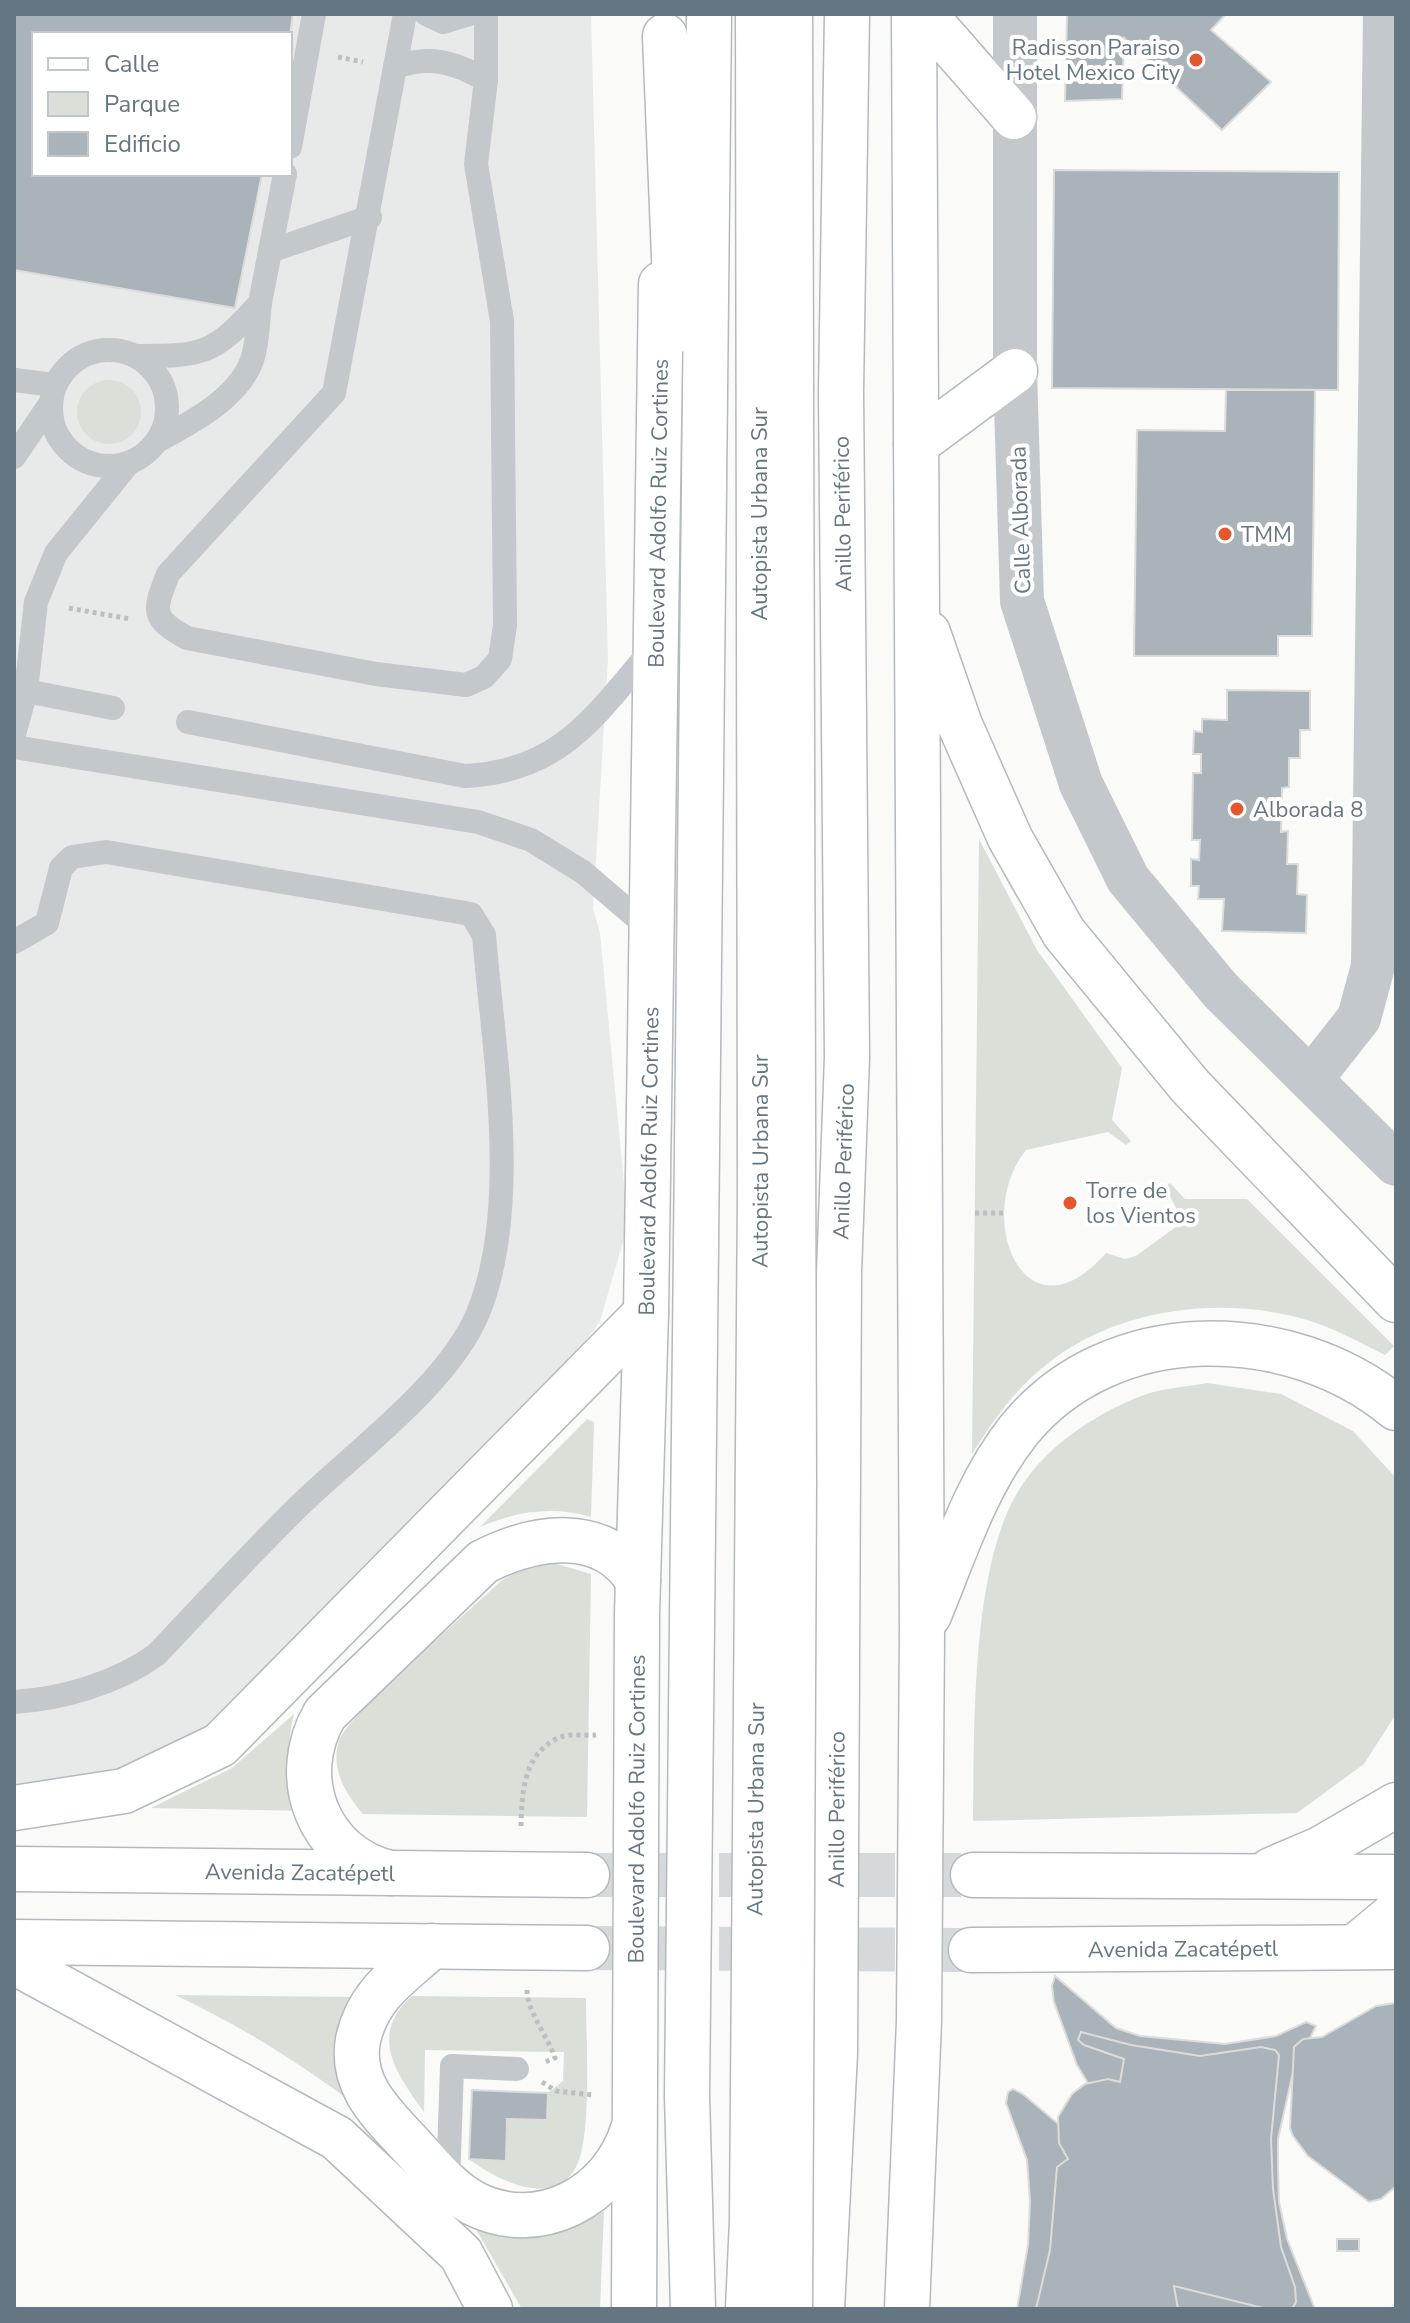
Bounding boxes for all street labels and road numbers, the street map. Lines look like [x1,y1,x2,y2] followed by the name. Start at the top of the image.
[641,358,676,668] street label: Boulevard Adolfo Ruiz Cortines
[745,407,775,621] street label: Autopista Urbana Sur
[827,435,859,592] street label: Anillo Periférico
[1003,446,1039,594] street label: Calle Alborada
[632,1006,666,1316] street label: Boulevard Adolfo Ruiz Cortines
[745,1054,776,1268] street label: Autopista Urbana Sur
[826,1083,862,1240] street label: Anillo Periférico
[621,1654,653,1964] street label: Boulevard Adolfo Ruiz Cortines
[740,1702,772,1916] street label: Autopista Urbana Sur
[822,1731,853,1888] street label: Anillo Periférico
[205,1857,396,1889] street label: Avenida Zacatépetl
[1088,1934,1279,1965] street label: Avenida Zacatépetl

